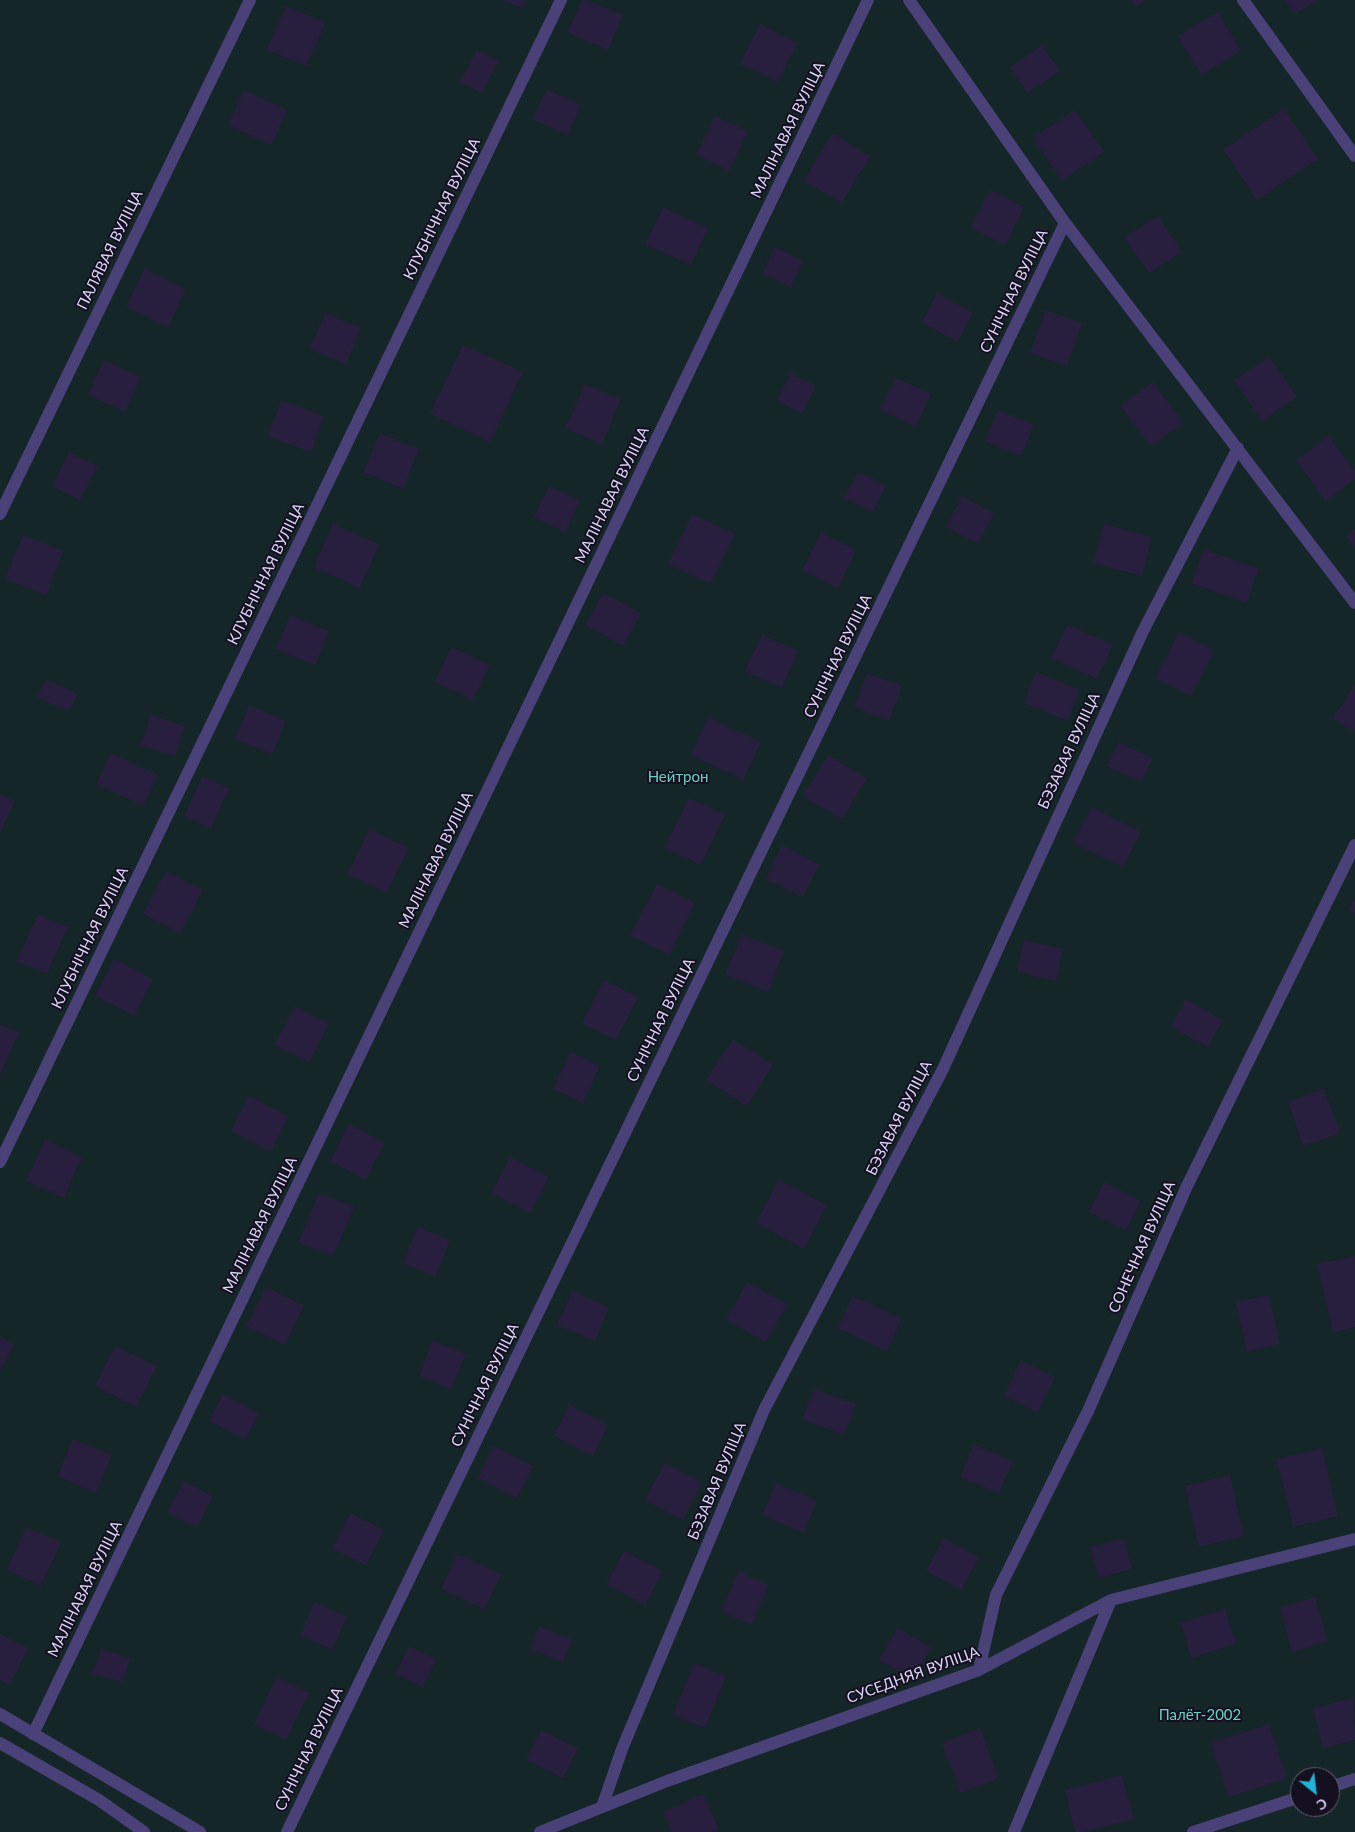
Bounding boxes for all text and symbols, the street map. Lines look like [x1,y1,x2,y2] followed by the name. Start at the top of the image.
[747,59,829,201] street label: МАЛІНАВАЯ ВУЛІЦА
[400,135,484,283] street label: КЛУБНІЧНАЯ ВУЛІЦА
[73,187,147,313] street label: ПАЛЯВАЯ ВУЛІЦА
[976,226,1052,356] street label: СУНІЧНАЯ ВУЛІЦА
[571,424,653,566] street label: МАЛІНАВАЯ ВУЛІЦА
[224,500,308,648] street label: КЛУБНІЧНАЯ ВУЛІЦА
[800,591,876,721] street label: СУНІЧНАЯ ВУЛІЦА
[1034,690,1104,812] street label: БЭЗАВАЯ ВУЛІЦА
[648,768,708,786] park label: Нейтрон
[395,789,477,931] street label: МАЛІНАВАЯ ВУЛІЦА
[48,864,132,1012] street label: КЛУБНІЧНАЯ ВУЛІЦА
[623,955,699,1085] street label: СУНІЧНАЯ ВУЛІЦА
[862,1058,936,1178] street label: БЭЗАВАЯ ВУЛІЦА
[219,1154,301,1296] street label: МАЛІНАВАЯ ВУЛІЦА
[1105,1178,1179,1316] street label: СОНЕЧНАЯ ВУЛІЦА
[447,1320,523,1450] street label: СУНІЧНАЯ ВУЛІЦА
[684,1419,750,1543] street label: БЭЗАВАЯ ВУЛІЦА
[44,1518,126,1660] street label: МАЛІНАВАЯ ВУЛІЦА
[844,1643,982,1707] street label: СУСЕДНЯЯ ВУЛІЦА
[271,1684,347,1814] street label: СУНІЧНАЯ ВУЛІЦА
[1159,1706,1241,1724] park label: Палёт-2002
[1290,1767,1340,1817] north arrow
[1314,1795,1330,1814] text: С

